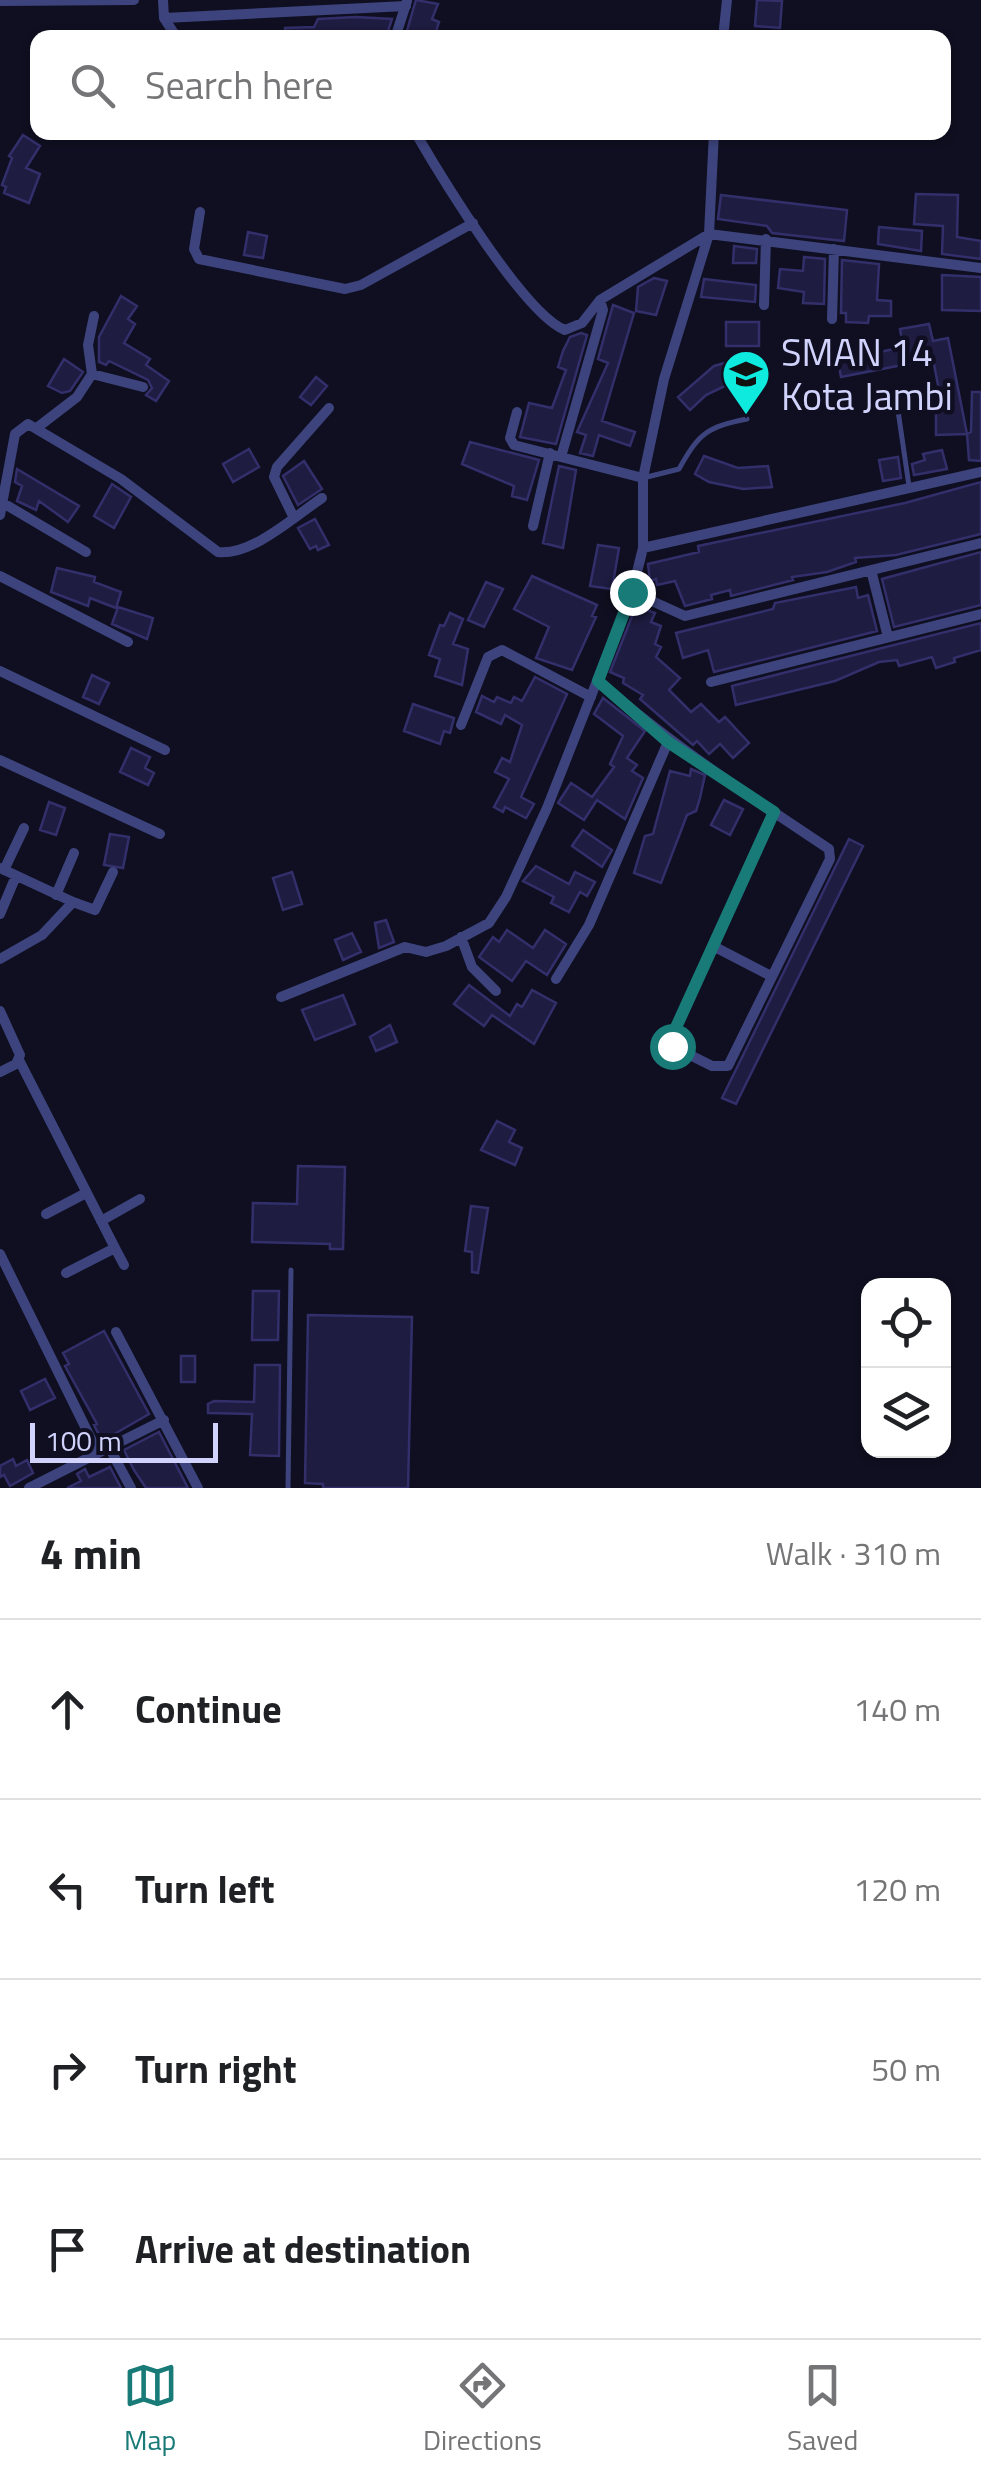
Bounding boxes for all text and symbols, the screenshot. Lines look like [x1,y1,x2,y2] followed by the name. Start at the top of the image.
[30,30,951,140] search box
[145,56,333,114] text: Search here
[65,58,120,113] icon: search
[781,323,953,425] place label: SMAN 14 Kota Jambi
[720,348,772,416] school or university icon: SMAN 14 Kota Jambi
[610,570,656,616] route end
[650,1024,696,1070] route start
[861,1278,951,1458] map controls
[861,1278,951,1368] button: locate
[861,1368,951,1458] button: layers
[30,1418,218,1462] scale bar
[45,1419,122,1462] text: 100 m
[40,1521,142,1585] text: 4 min
[766,1529,941,1577] text: Walk · 310 m
[135,1680,282,1738] text: Continue
[40,1682,95,1737] icon: ahead
[853,1685,941,1733] text: 140 m
[135,1860,275,1918] text: Turn left
[40,1862,95,1917] icon: left
[853,1865,941,1913] text: 120 m
[135,2040,297,2098] text: Turn right
[40,2042,95,2097] icon: right
[871,2045,941,2093] text: 50 m
[135,2220,471,2278] text: Arrive at destination
[40,2222,95,2277] icon: arrive
[123,2358,178,2461] tab: Map
[423,2358,542,2461] tab: Directions
[787,2358,858,2461] tab: Saved

